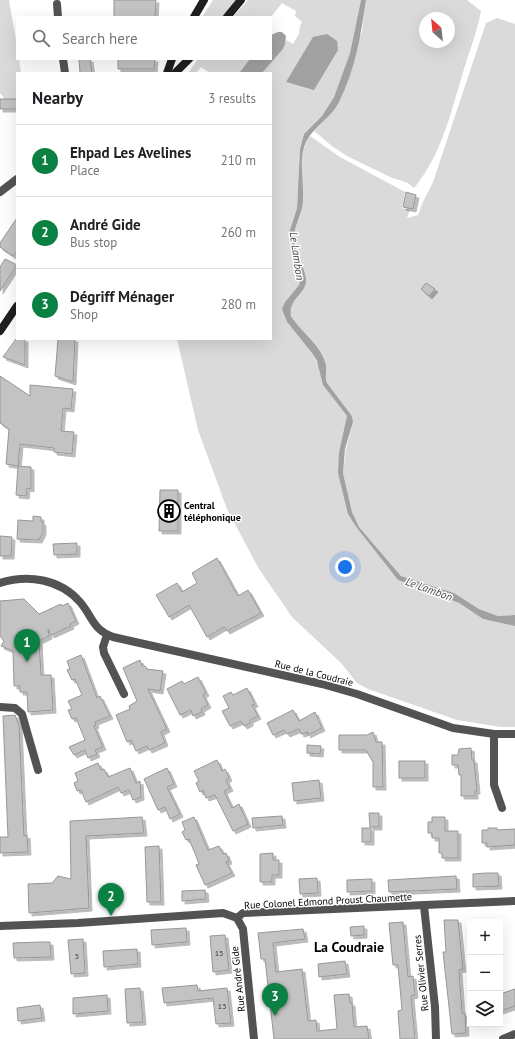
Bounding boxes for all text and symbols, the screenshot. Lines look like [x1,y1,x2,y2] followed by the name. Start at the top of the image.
[419,12,455,48] north arrow
[16,16,272,60] search box
[30,27,52,49] icon: search
[62,29,138,48] text: Search here
[32,87,83,109] text: Nearby
[208,90,256,107] text: 3 results
[70,143,191,162] text: Ehpad Les Avelines
[41,152,49,169] text: 1
[221,152,256,169] text: 210 m
[70,162,100,179] text: Place
[70,215,141,234] text: André Gide
[41,224,49,241] text: 2
[221,224,256,241] text: 260 m
[287,231,307,281] water label: Le Lambon
[70,234,117,251] text: Bus stop
[70,287,174,306] text: Dégriff Ménager
[41,296,49,313] text: 3
[221,296,256,313] text: 280 m
[70,306,98,323] text: Shop
[156,498,182,524] building icon: Central téléphonique
[184,499,241,524] place label: Central téléphonique
[335,557,355,577] your location
[404,574,455,604] water label: Le Lambon
[14,629,40,662] pin: 1
[273,657,355,689] street label: Rue de la Coudraie
[98,883,124,916] pin: 2
[244,890,412,912] street label: Rue Colonel Edmond Proust Chaumette
[467,919,503,1027] map controls
[467,919,503,955] button: +
[411,934,431,1012] street label: Rue Olivier Serres
[314,938,384,956] district label: La Coudraie
[228,946,248,1012] street label: Rue André Gide
[215,948,223,958] house number: 15
[75,951,79,961] house number: 5
[467,955,503,991] button: −
[262,983,288,1016] pin: 3
[467,991,503,1027] button: layers
[218,1001,226,1011] house number: 13

